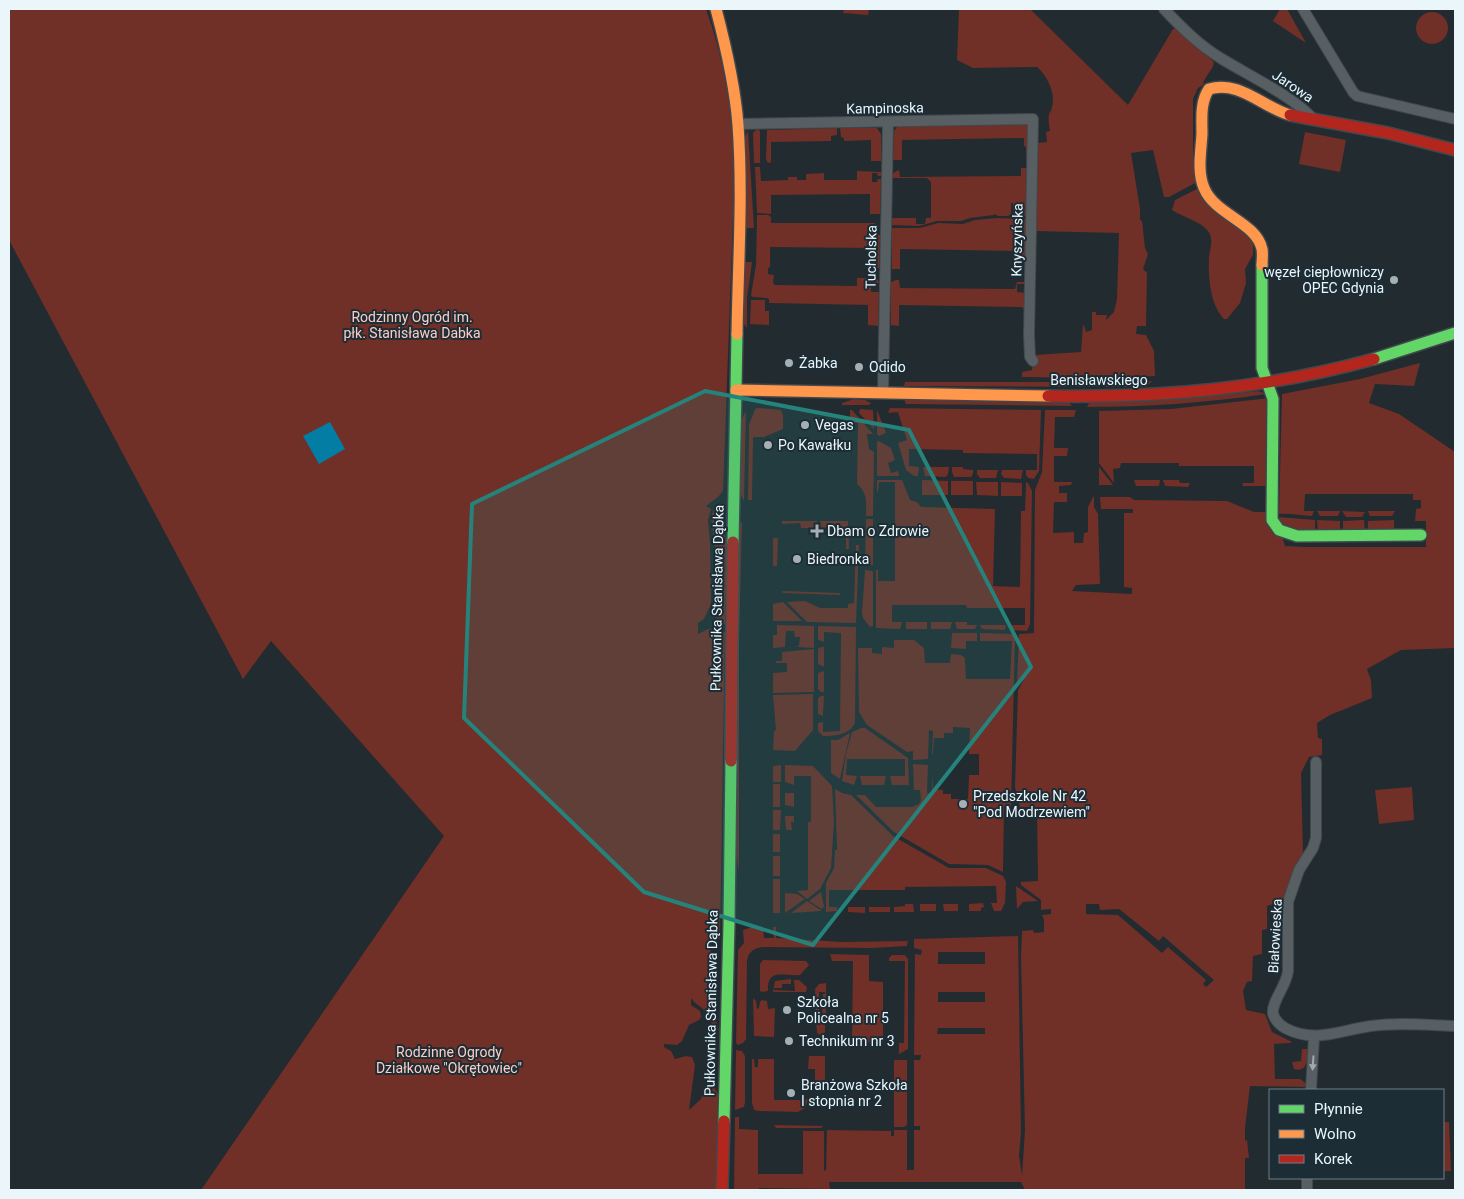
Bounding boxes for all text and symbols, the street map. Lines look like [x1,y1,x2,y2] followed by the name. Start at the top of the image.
[1269,66,1317,106] street label: Jarowa
[846,99,924,117] street label: Kampinoska
[1008,203,1026,277] street label: Knyszyńska
[862,225,880,289] street label: Tucholska
[1264,264,1384,296] place label: węzeł ciepłowniczy OPEC Gdynia
[1388,274,1400,286] marker: węzeł ciepłowniczy OPEC Gdynia
[343,309,481,341] park label: Rodzinny Ogród im. płk. Stanisława Dabka
[799,355,838,371] place label: Żabka
[783,357,795,369] marker: Żabka
[869,359,906,375] place label: Odido
[853,361,865,373] marker: Odido
[1050,372,1148,388] street label: Benisławskiego
[815,417,854,433] place label: Vegas
[799,419,811,431] marker: Vegas
[778,437,851,453] place label: Po Kawałku
[762,439,774,451] marker: Po Kawałku
[707,505,727,691] street label: Pułkownika Stanisława Dąbka
[827,523,929,539] place label: Dbam o Zdrowie
[811,525,823,537] marker: Dbam o Zdrowie
[807,551,869,567] place label: Biedronka
[791,553,803,565] marker: Biedronka
[973,788,1090,820] place label: Przedszkole Nr 42 "Pod Modrzewiem"
[957,798,969,810] marker: Przedszkole Nr 42 "Pod Modrzewiem"
[1265,898,1285,974] street label: Białowieska
[701,910,721,1096] street label: Pułkownika Stanisława Dąbka
[797,994,889,1026] place label: Szkoła Policealna nr 5
[781,1004,793,1016] marker: Szkoła Policealna nr 5
[799,1033,895,1049] place label: Technikum nr 3
[783,1035,795,1047] marker: Technikum nr 3
[376,1044,522,1076] park label: Rodzinne Ogrody Działkowe "Okrętowiec"
[1308,1056,1316,1072] one-way arrow
[801,1077,908,1109] place label: Branżowa Szkoła I stopnia nr 2
[785,1087,797,1099] marker: Branżowa Szkoła I stopnia nr 2
[1269,1089,1444,1179] legend
[1314,1100,1363,1118] text: Płynnie
[1314,1125,1356,1143] text: Wolno
[1314,1150,1353,1168] text: Korek

